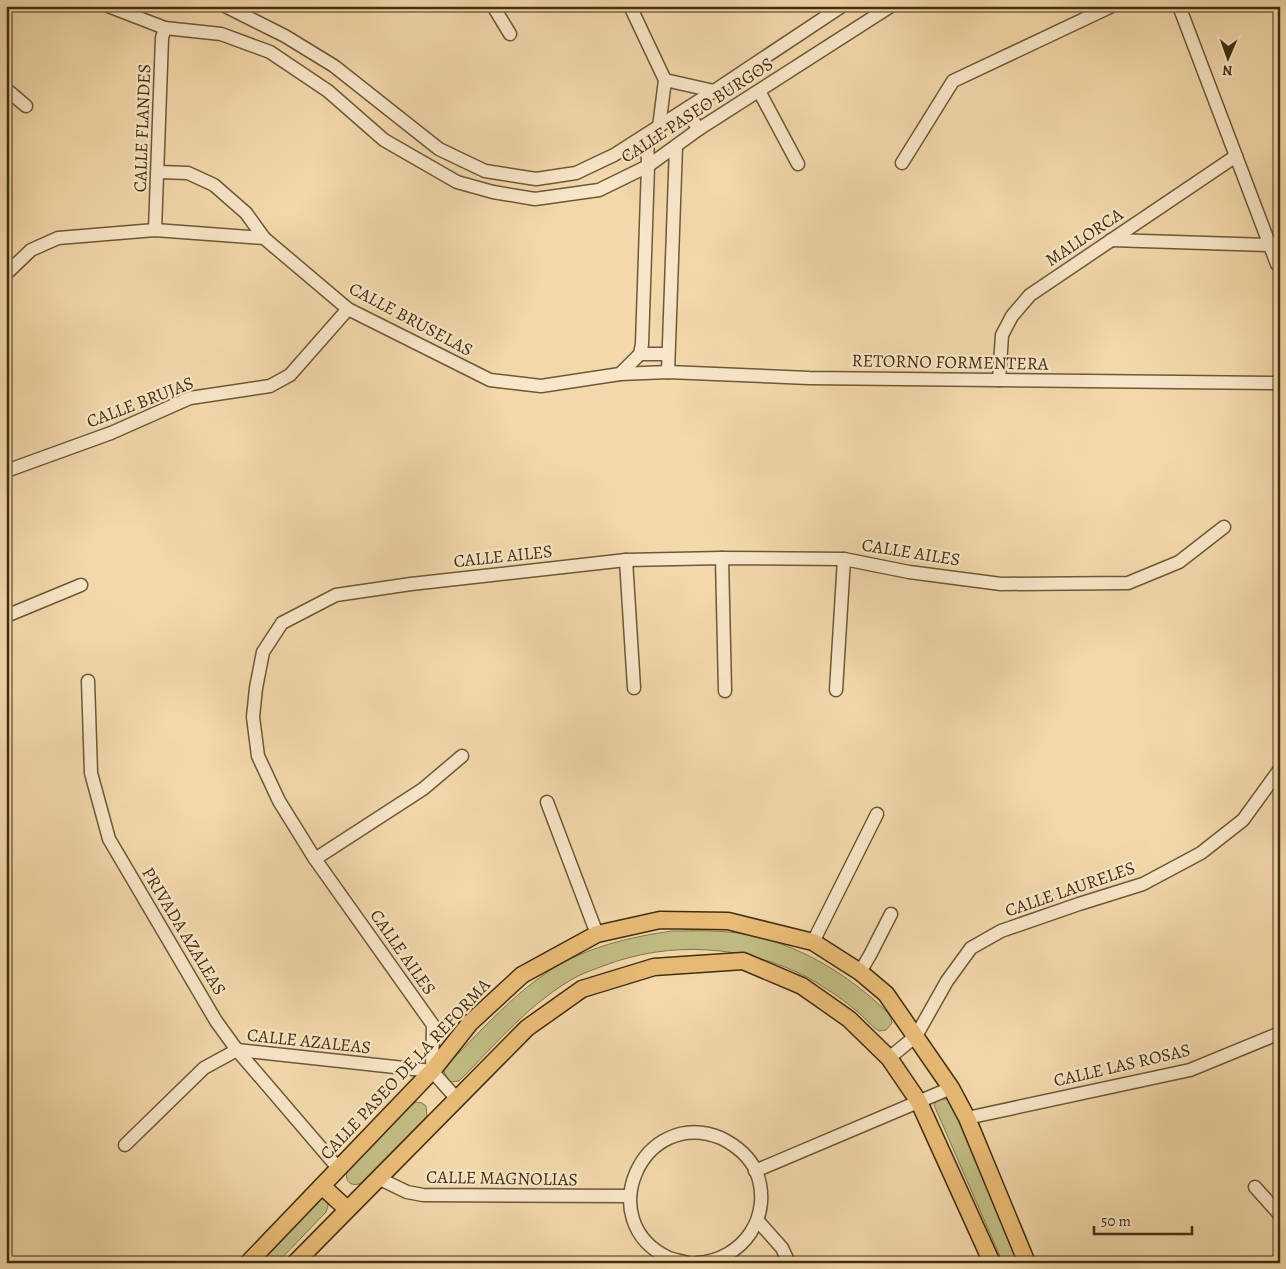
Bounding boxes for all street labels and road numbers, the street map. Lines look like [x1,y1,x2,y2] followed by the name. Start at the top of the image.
[616,52,778,168] street label: CALLE PASEO BURGOS
[128,63,156,193] street label: CALLE FLANDES
[1041,202,1128,272] street label: MALLORCA
[345,276,477,362] street label: CALLE BRUSELAS
[852,348,1049,376] street label: RETORNO FORMENTERA
[83,371,197,433] street label: CALLE BRUJAS
[860,532,962,572] street label: CALLE AILES
[452,539,554,573] street label: CALLE AILES
[1002,855,1138,923] street label: CALLE LAURELES
[136,863,232,999] street label: PRIVADA AZALEAS
[365,904,441,1000] street label: CALLE AILES
[314,973,496,1165] street label: CALLE PASEO DE LA REFORMA
[246,1023,372,1059] street label: CALLE AZALEAS
[1051,1038,1193,1092] street label: CALLE LAS ROSAS
[426,1165,578,1191] street label: CALLE MAGNOLIAS

